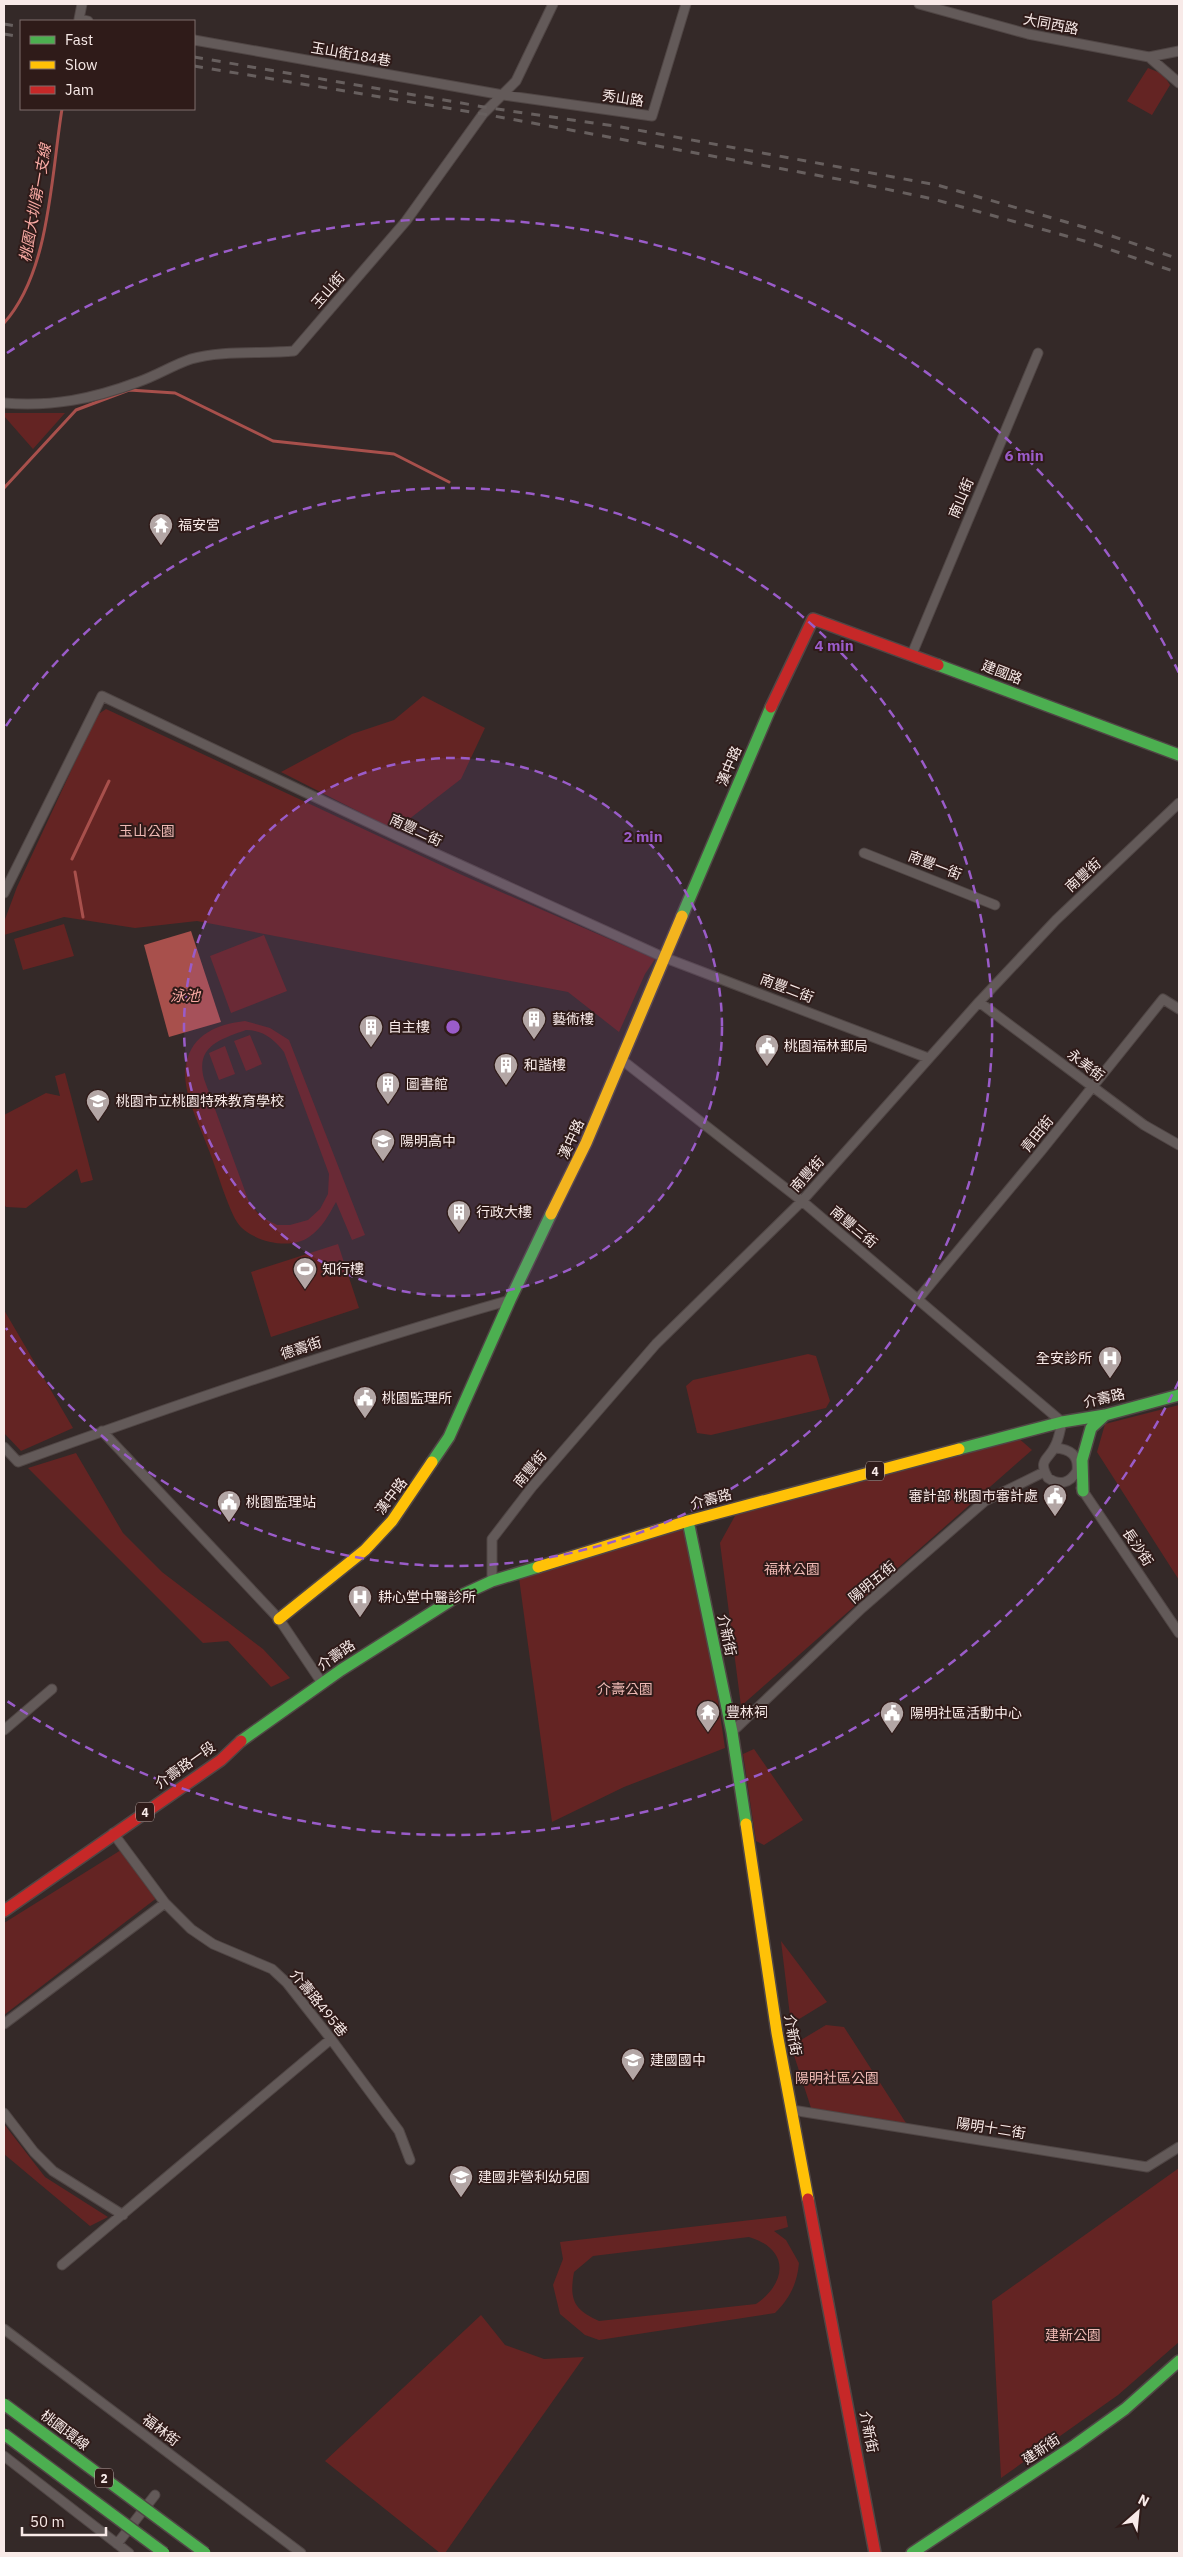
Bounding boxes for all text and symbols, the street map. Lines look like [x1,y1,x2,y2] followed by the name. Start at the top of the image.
[1022,10,1080,38] street label: 大同西路
[20,20,195,110] legend
[65,30,93,49] text: Fast
[309,38,393,70] street label: 玉山街184巷
[65,55,98,74] text: Slow
[65,80,94,99] text: Jam
[601,86,645,110] street label: 秀山路
[15,140,55,264] water label: 桃園大圳第一支線
[307,268,349,312] street label: 玉山街
[1004,446,1044,465] text: 6 min
[945,475,977,521] street label: 南山街
[148,512,174,546] temple icon: 福安宮
[178,516,220,534] place label: 福安宮
[814,636,854,655] text: 4 min
[979,656,1025,688] street label: 建國路
[713,743,745,789] street label: 漢中路
[387,810,445,850] street label: 南豐二街
[119,822,175,840] park label: 玉山公園
[623,827,663,846] text: 2 min
[906,847,964,883] street label: 南豐一街
[1061,854,1105,896] street label: 南豐街
[758,970,816,1006] street label: 南豐二街
[170,986,202,1005] water label: 泳池
[521,1006,547,1040] building icon: 藝術樓
[552,1010,594,1028] place label: 藝術樓
[358,1014,384,1048] building icon: 自主樓
[388,1018,430,1036] place label: 自主樓
[444,1018,462,1036] centre of rings
[754,1033,780,1067] public building icon: 桃園福林郵局
[784,1037,868,1055] place label: 桃園福林郵局
[1064,1045,1108,1085] street label: 永美街
[493,1052,519,1086] building icon: 和諧樓
[524,1056,566,1074] place label: 和諧樓
[375,1071,401,1105] building icon: 圖書館
[406,1075,448,1093] place label: 圖書館
[85,1088,111,1122] school or university icon: 桃園市立桃園特殊教育學校
[116,1092,284,1110] place label: 桃園市立桃園特殊教育學校
[1017,1112,1057,1156] street label: 青田街
[554,1116,588,1162] street label: 漢中路
[370,1128,396,1162] school or university icon: 陽明高中
[400,1132,456,1150] place label: 陽明高中
[786,1152,828,1196] street label: 南豐街
[446,1199,472,1233] building icon: 行政大樓
[827,1202,881,1252] street label: 南豐三街
[476,1203,532,1221] place label: 行政大樓
[292,1256,318,1290] sports icon: 知行樓
[322,1260,364,1278] place label: 知行樓
[278,1333,324,1363] street label: 德壽街
[1097,1345,1123,1379] hospital icon: 全安診所
[1036,1349,1092,1367] place label: 全安診所
[352,1385,378,1419] public building icon: 桃園監理所
[1082,1385,1126,1411] street label: 介壽路
[382,1389,452,1407] place label: 桃園監理所
[510,1447,550,1491] street label: 南豐街
[866,1462,884,1480] road number: 4
[371,1474,411,1518] street label: 漢中路
[1042,1483,1068,1517] public building icon: 審計部 桃園市審計處
[688,1485,734,1513] street label: 介壽路
[909,1487,1038,1505] place label: 審計部 桃園市審計處
[216,1489,242,1523] public building icon: 桃園監理站
[246,1493,316,1511] place label: 桃園監理站
[1119,1525,1157,1569] street label: 長沙街
[845,1557,899,1607] street label: 陽明五街
[764,1560,820,1578] park label: 福林公園
[347,1584,373,1618] hospital icon: 耕心堂中醫診所
[378,1588,476,1606] place label: 耕心堂中醫診所
[714,1613,740,1657] street label: 介新街
[314,1636,358,1674] street label: 介壽路
[597,1680,653,1698] park label: 介壽公園
[695,1699,721,1733] temple icon: 豐林祠
[879,1700,905,1734] public building icon: 陽明社區活動中心
[726,1703,768,1721] place label: 豐林祠
[910,1704,1022,1722] place label: 陽明社區活動中心
[151,1738,219,1792] street label: 介壽路一段
[136,1802,154,1821] road number: 4
[286,1966,352,2040] street label: 介壽路495巷
[780,2013,806,2057] street label: 介新街
[620,2047,646,2081] school or university icon: 建國國中
[650,2051,706,2069] place label: 建國國中
[795,2069,879,2087] park label: 陽明社區公園
[955,2114,1027,2142] street label: 陽明十二街
[448,2164,474,2198] school or university icon: 建國非營利幼兒園
[478,2168,590,2186] place label: 建國非營利幼兒園
[1045,2326,1101,2344] park label: 建新公園
[37,2406,93,2454] street label: 桃園環線
[139,2410,183,2450] street label: 福林街
[856,2410,882,2454] street label: 介新街
[1019,2430,1063,2468] street label: 建新街
[95,2468,113,2488] road number: 2
[1113,2487,1163,2537] north arrow
[1135,2490,1153,2511] text: N
[22,2504,106,2536] scale bar
[30,2512,65,2531] text: 50 m

